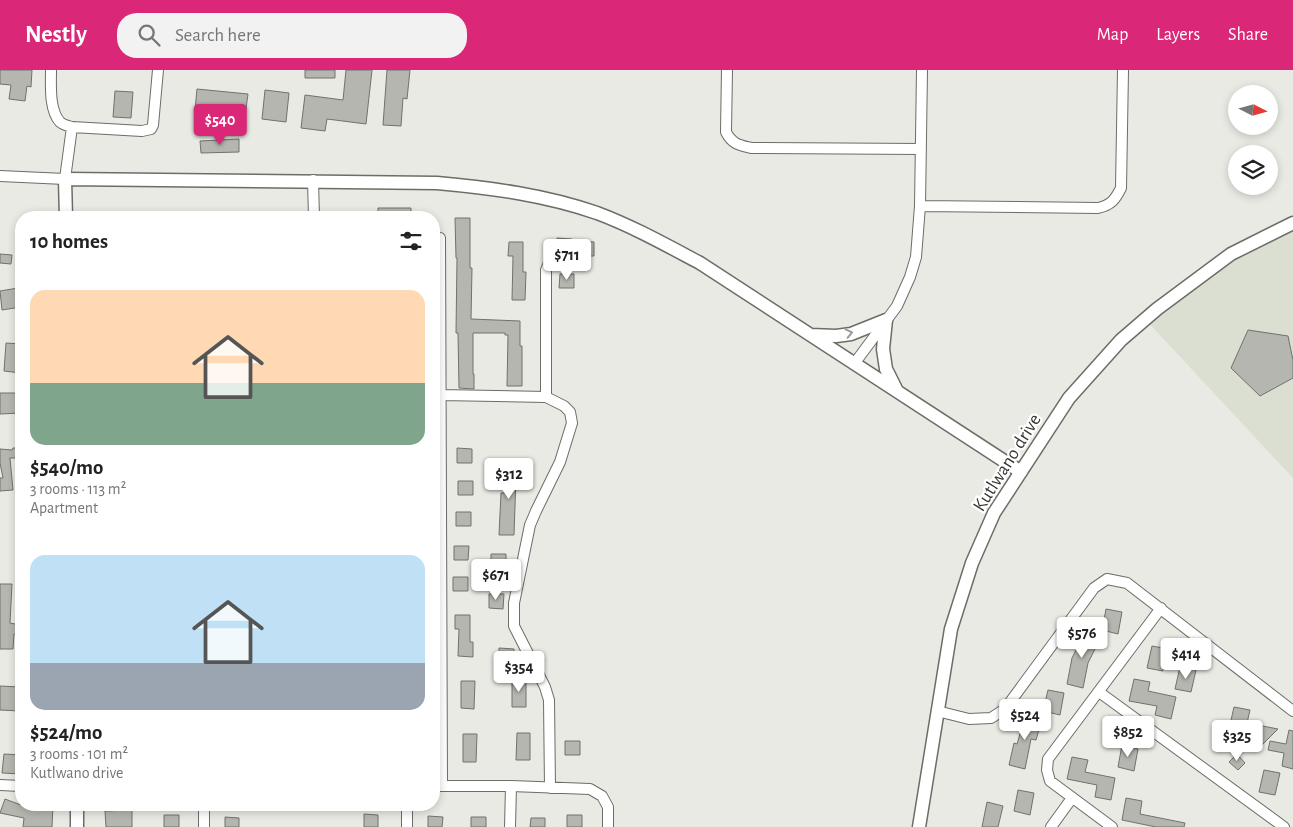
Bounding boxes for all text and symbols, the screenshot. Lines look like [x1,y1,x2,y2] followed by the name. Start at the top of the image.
[117,13,467,58] search box
[135,21,163,49] icon: search
[25,23,87,47] text: Nestly
[175,26,261,45] text: Search here
[1097,26,1128,44] text: Map
[1156,26,1200,44] text: Layers
[1228,26,1268,44] text: Share
[1228,85,1278,135] north arrow
[1228,85,1278,195] map controls
[190,104,250,146] pin: $540
[205,112,235,128] text: $540
[1228,145,1278,195] button: layers
[397,227,425,255] icon: filters
[30,231,108,252] text: 10 homes
[537,238,597,281] pin: $711
[554,247,580,263] text: $711
[183,322,273,412] icon: home
[845,329,853,339] one-way arrow
[970,411,1045,515] street label: Kutlwano drive
[30,457,103,478] text: $540/mo
[479,458,539,500] pin: $312
[495,466,523,482] text: $312
[30,481,126,497] text: 3 rooms · 113 m²
[30,500,98,516] text: Apartment
[466,558,526,601] pin: $671
[482,567,510,583] text: $671
[183,587,273,677] icon: home
[1052,616,1112,659] pin: $576
[1068,625,1096,641] text: $576
[1156,638,1216,680] pin: $414
[1171,646,1201,662] text: $414
[489,650,549,693] pin: $354
[504,659,534,675] text: $354
[995,698,1055,741] pin: $524
[1010,707,1040,723] text: $524
[1098,716,1158,758] pin: $852
[1207,720,1267,762] pin: $325
[30,722,102,743] text: $524/mo
[1113,724,1143,740] text: $852
[1223,728,1251,744] text: $325
[30,746,128,762] text: 3 rooms · 101 m²
[30,765,123,781] text: Kutlwano drive

